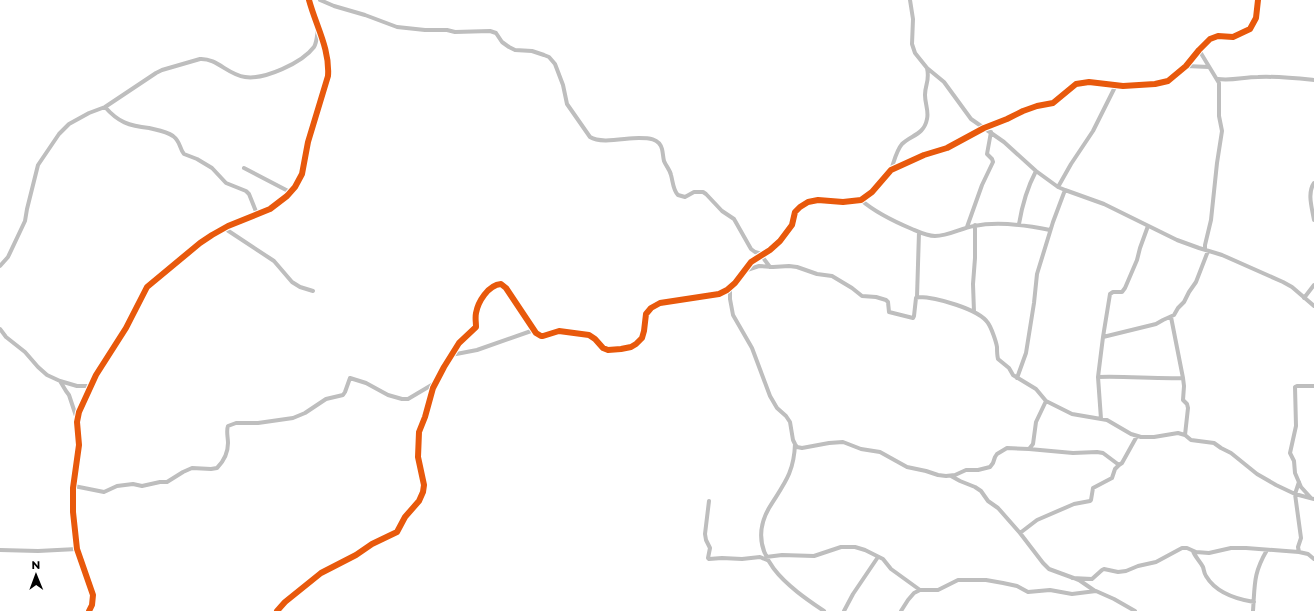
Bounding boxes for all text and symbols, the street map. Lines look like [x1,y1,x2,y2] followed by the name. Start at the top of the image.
[16,555,56,595] north arrow
[31,558,40,572] text: N

